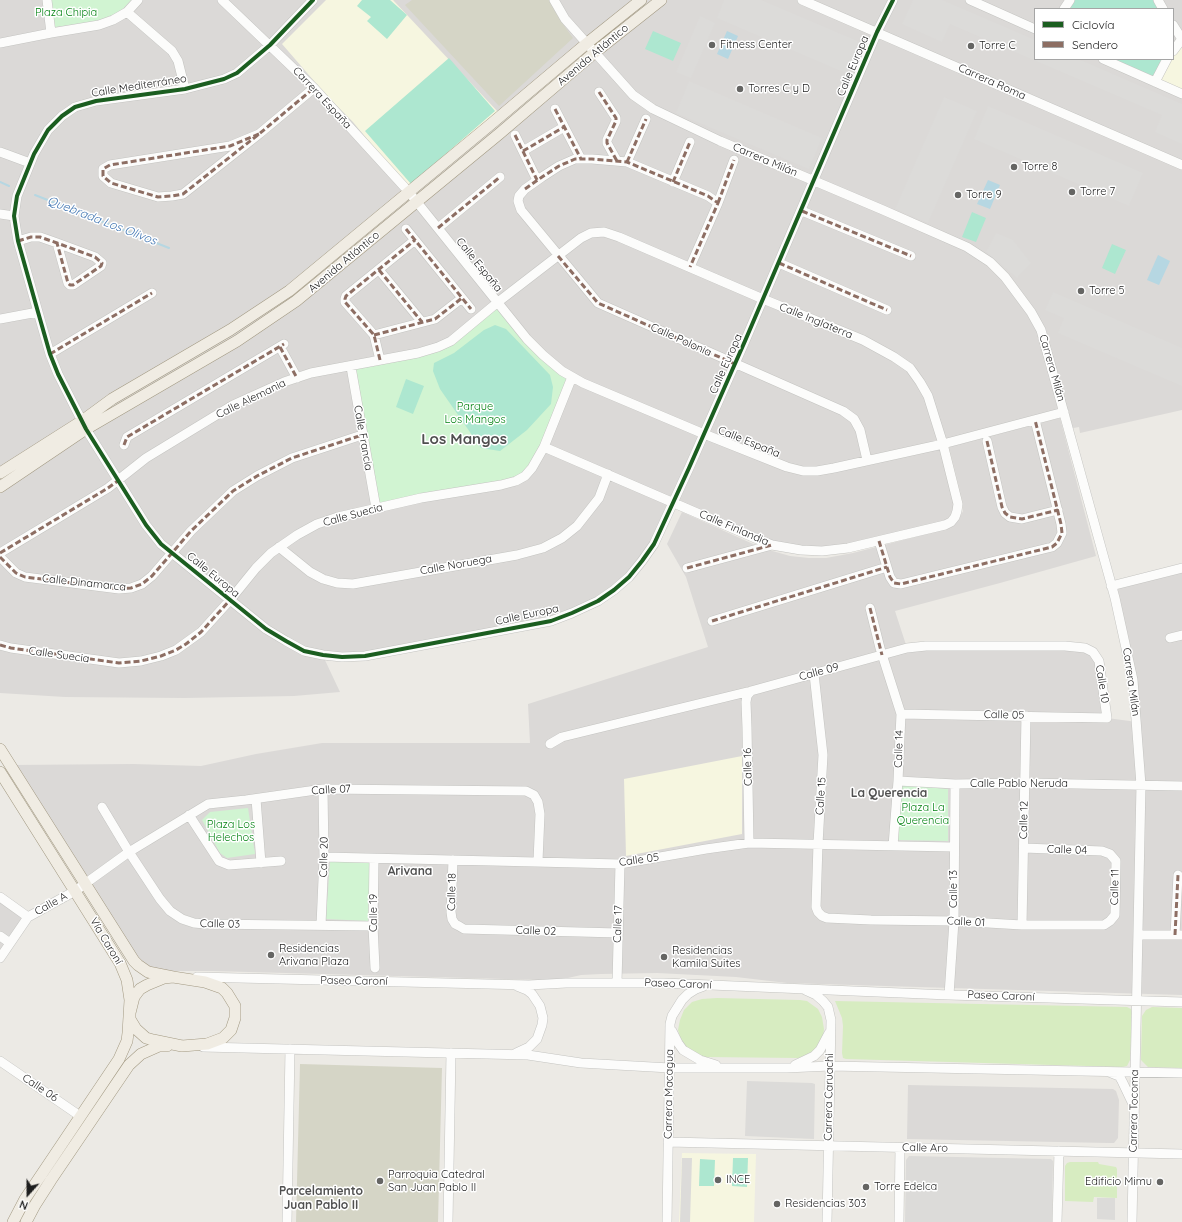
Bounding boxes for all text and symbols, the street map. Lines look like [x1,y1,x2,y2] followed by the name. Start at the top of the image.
[35,6,97,20] park label: Plaza Chipia
[1034,8,1174,60] legend
[1072,17,1115,32] text: Ciclovía
[555,21,631,89] street label: Avenida Atlántico
[834,34,872,98] street label: Calle Europa
[1072,37,1118,52] text: Sendero
[720,38,792,52] place label: Fitness Center
[979,39,1016,53] place label: Torre C
[707,40,717,50] marker: Fitness Center
[966,41,976,51] marker: Torre C
[956,61,1028,103] street label: Carrera Roma
[290,64,354,132] street label: Carrera España
[90,72,188,100] street label: Calle Mediterráneo
[748,82,810,96] place label: Torres C y D
[735,84,745,94] marker: Torres C y D
[731,140,799,180] street label: Carrera Milán
[1022,160,1057,174] place label: Torre 8
[1009,162,1019,172] marker: Torre 8
[1080,185,1115,199] place label: Torre 7
[1067,187,1077,197] marker: Torre 7
[966,188,1002,202] place label: Torre 9
[953,190,963,200] marker: Torre 9
[45,193,159,249] water label: Quebrada Los Olivos
[306,228,382,296] street label: Avenida Atlántico
[453,235,505,295] street label: Calle España
[1089,284,1124,298] place label: Torre 5
[1076,286,1086,296] marker: Torre 5
[777,300,855,342] street label: Calle Inglaterra
[648,321,714,359] street label: Calle Polonia
[707,332,745,396] street label: Calle Europa
[1036,333,1068,403] street label: Carrera Milán
[214,376,288,422] street label: Calle Alemania
[444,400,506,426] park label: Parque Los Mangos
[351,404,375,472] street label: Calle Francia
[716,424,782,460] street label: Calle España
[421,430,507,448] district label: Los Mangos
[322,501,384,529] street label: Calle Suecia
[697,507,771,549] street label: Calle Finlandia
[184,550,242,600] street label: Calle Europa
[419,552,493,578] street label: Calle Noruega
[41,572,127,594] street label: Calle Dinamarca
[494,602,560,628] street label: Calle Europa
[28,644,90,666] street label: Calle Suecia
[1120,647,1142,717] street label: Carrera Milán
[798,660,840,684] street label: Calle 09
[1092,664,1112,704] street label: Calle 10
[984,708,1024,722] street label: Calle 05
[892,730,906,768] street label: Calle 14
[741,748,755,786] street label: Calle 16
[813,777,829,815] street label: Calle 15
[970,777,1068,791] street label: Calle Pablo Neruda
[311,782,351,798] street label: Calle 07
[851,786,927,800] district label: La Querencia
[897,801,949,827] park label: Plaza La Querencia
[1017,801,1031,839] street label: Calle 12
[207,818,255,844] park label: Plaza Los Helechos
[317,837,331,877] street label: Calle 20
[1047,843,1087,857] street label: Calle 04
[618,851,660,869] street label: Calle 05
[388,864,432,878] district label: Arivana
[1108,869,1122,905] street label: Calle 11
[947,870,961,908] street label: Calle 13
[445,873,459,911] street label: Calle 18
[32,890,70,918] street label: Calle A
[367,894,381,932] street label: Calle 19
[611,905,625,943] street label: Calle 17
[946,914,986,930] street label: Calle 01
[87,915,125,967] street label: Vía Caroní
[200,917,240,931] street label: Calle 03
[515,924,557,938] street label: Calle 02
[279,942,349,968] place label: Residencias Arivana Plaza
[672,944,741,970] place label: Residencias Kamila Suites
[266,950,276,960] marker: Residencias Arivana Plaza
[659,952,669,962] marker: Residencias Kamila Suites
[320,974,388,988] street label: Paseo Caroní
[644,976,712,992] street label: Paseo Caroní
[967,988,1035,1004] street label: Paseo Caroní
[662,1049,676,1139] street label: Carrera Macagua
[822,1053,836,1141] street label: Carrera Caruachi
[1127,1069,1141,1153] street label: Carrera Tocoma
[20,1071,60,1105] street label: Calle 06
[902,1141,948,1155] street label: Calle Aro
[388,1168,485,1194] place label: Parroquia Catedral San Juan Pablo II
[726,1173,750,1187] place label: INCE
[8,1174,48,1214] north arrow
[713,1175,723,1185] marker: INCE
[1085,1175,1152,1189] place label: Edificio Mimu
[375,1176,385,1186] marker: Parroquia Catedral San Juan Pablo II
[1155,1177,1165,1187] marker: Edificio Mimu
[874,1180,937,1194] place label: Torre Edelca
[861,1182,871,1192] marker: Torre Edelca
[279,1184,363,1212] district label: Parcelamiento Juan Pablo II
[17,1197,30,1213] text: N
[785,1197,866,1211] place label: Residencias 303
[772,1199,782,1209] marker: Residencias 303

